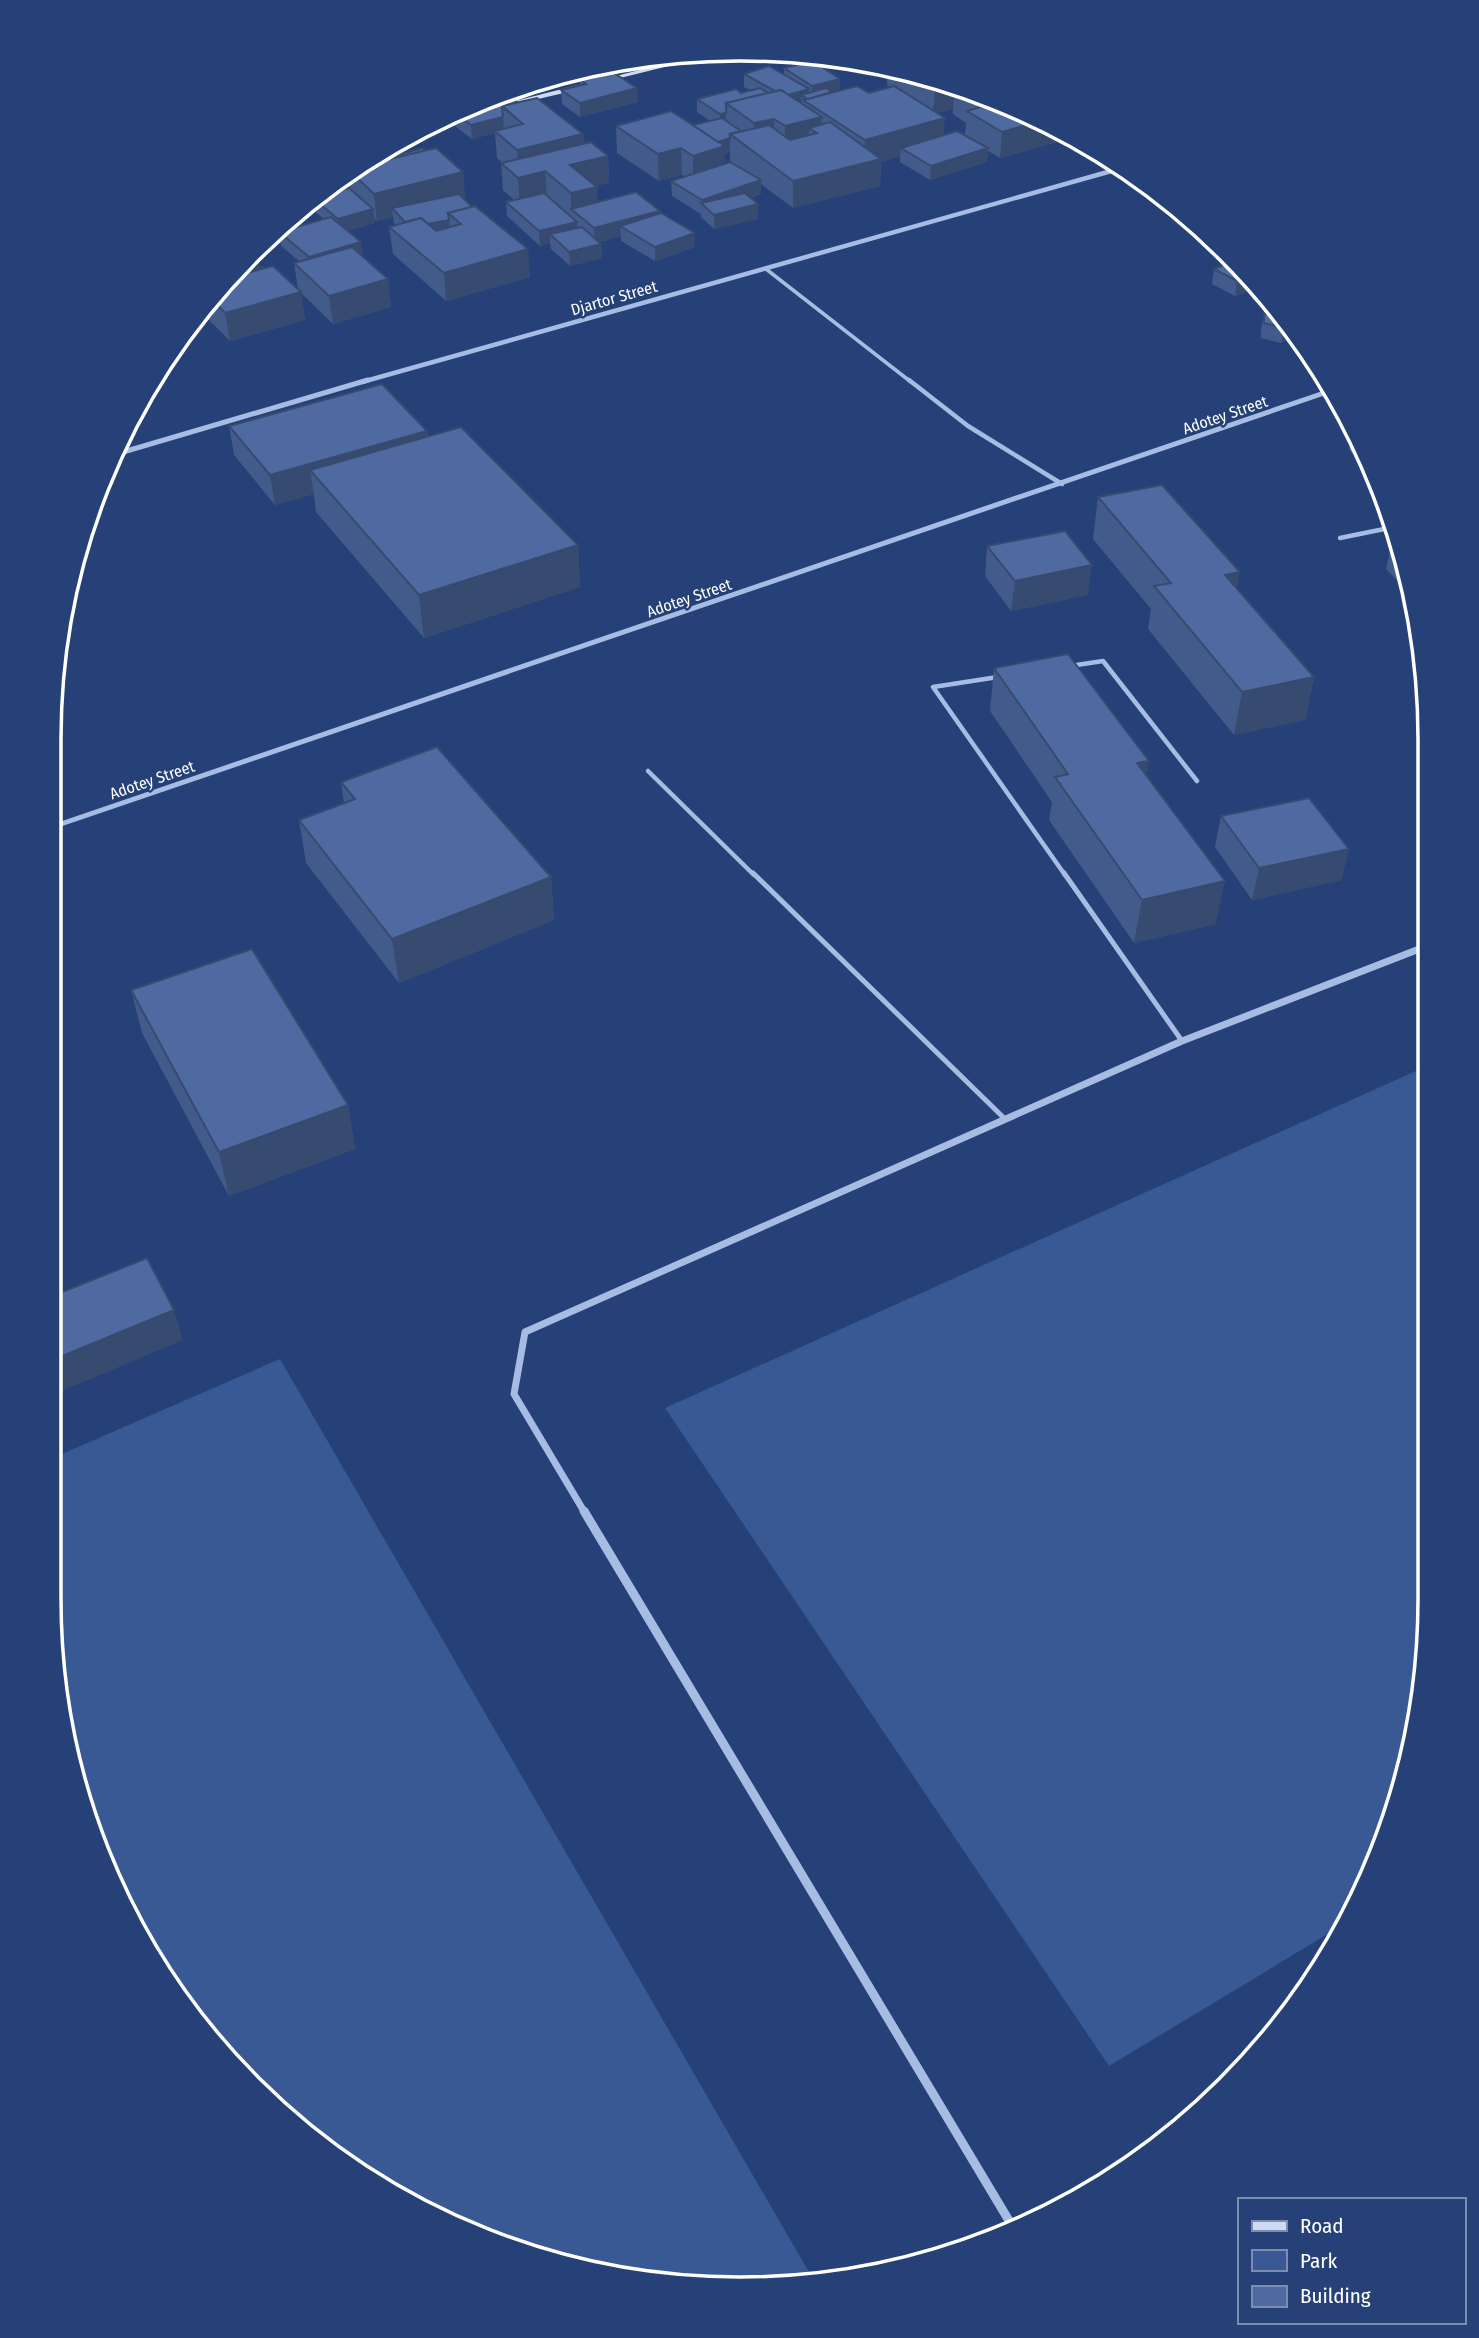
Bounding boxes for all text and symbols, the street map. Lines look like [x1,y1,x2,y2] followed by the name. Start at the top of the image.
[569,276,660,319] street label: Djartor Street
[1180,391,1271,438] street label: Adotey Street
[644,574,735,621] street label: Adotey Street
[107,756,198,803] street label: Adotey Street
[1238,2198,1465,2324] legend
[1300,2213,1344,2239] text: Road
[1300,2248,1338,2274] text: Park
[1300,2283,1371,2309] text: Building

